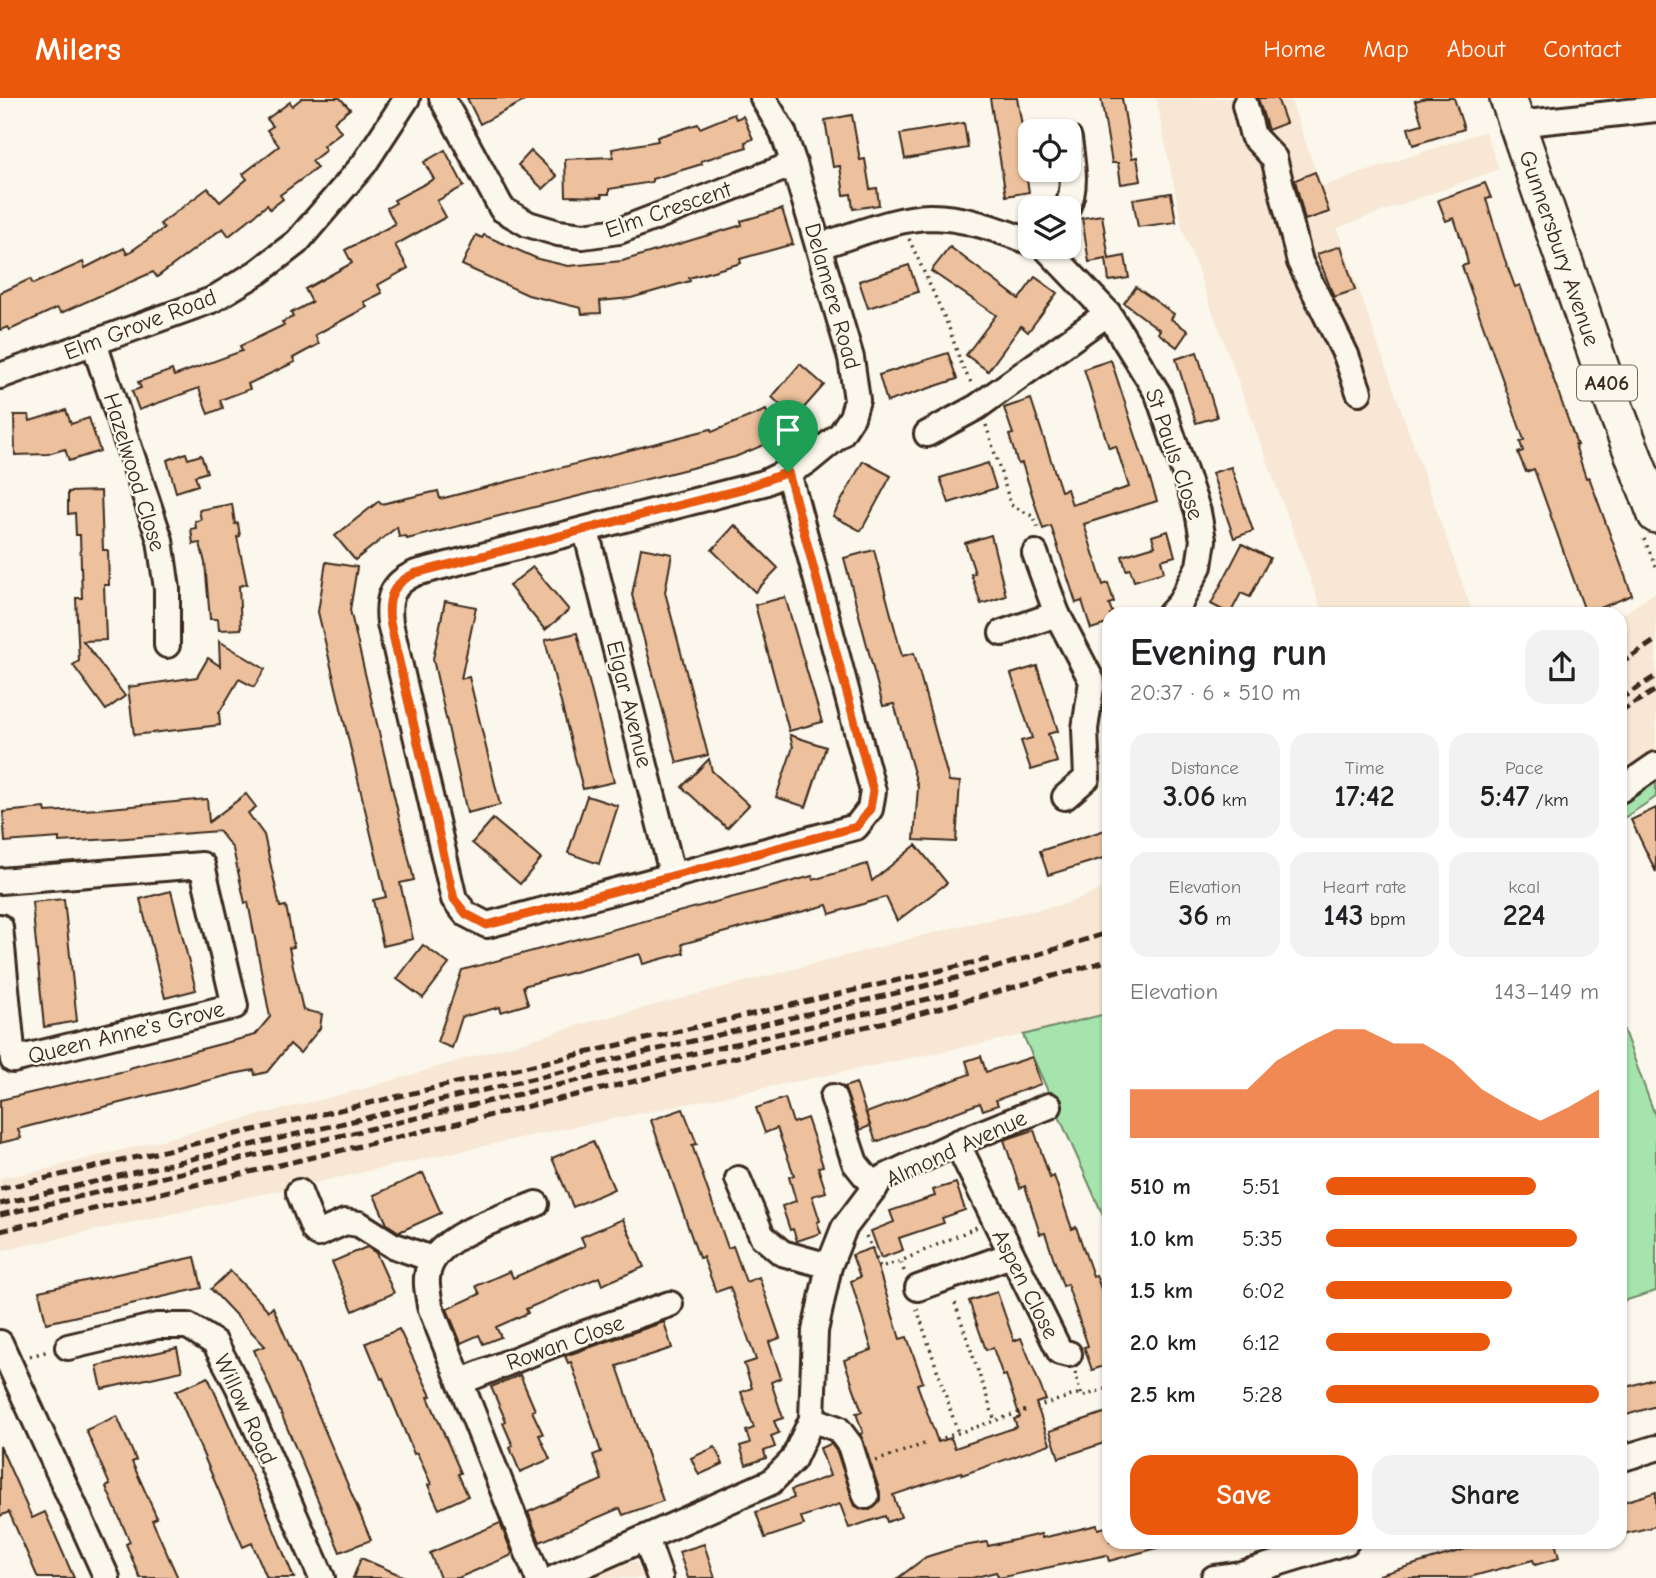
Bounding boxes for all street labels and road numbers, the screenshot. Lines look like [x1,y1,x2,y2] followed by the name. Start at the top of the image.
[1513,147,1606,350] street label: Gunnersbury Avenue
[602,175,736,244] street label: Elm Crescent
[799,220,866,372] street label: Delamere Road
[60,283,220,366] street label: Elm Grove Road
[1577,366,1637,400] road number: A406
[1139,385,1210,523] street label: St Pauls Close
[98,390,171,555] street label: Hazelwood Close
[601,638,658,770] street label: Elgar Avenue
[25,995,227,1070] street label: Queen Anne's Grove
[882,1104,1031,1193] street label: Almond Avenue
[986,1225,1065,1343] street label: Aspen Close
[503,1309,628,1376] street label: Rowan Close
[208,1350,283,1469] street label: Willow Road

